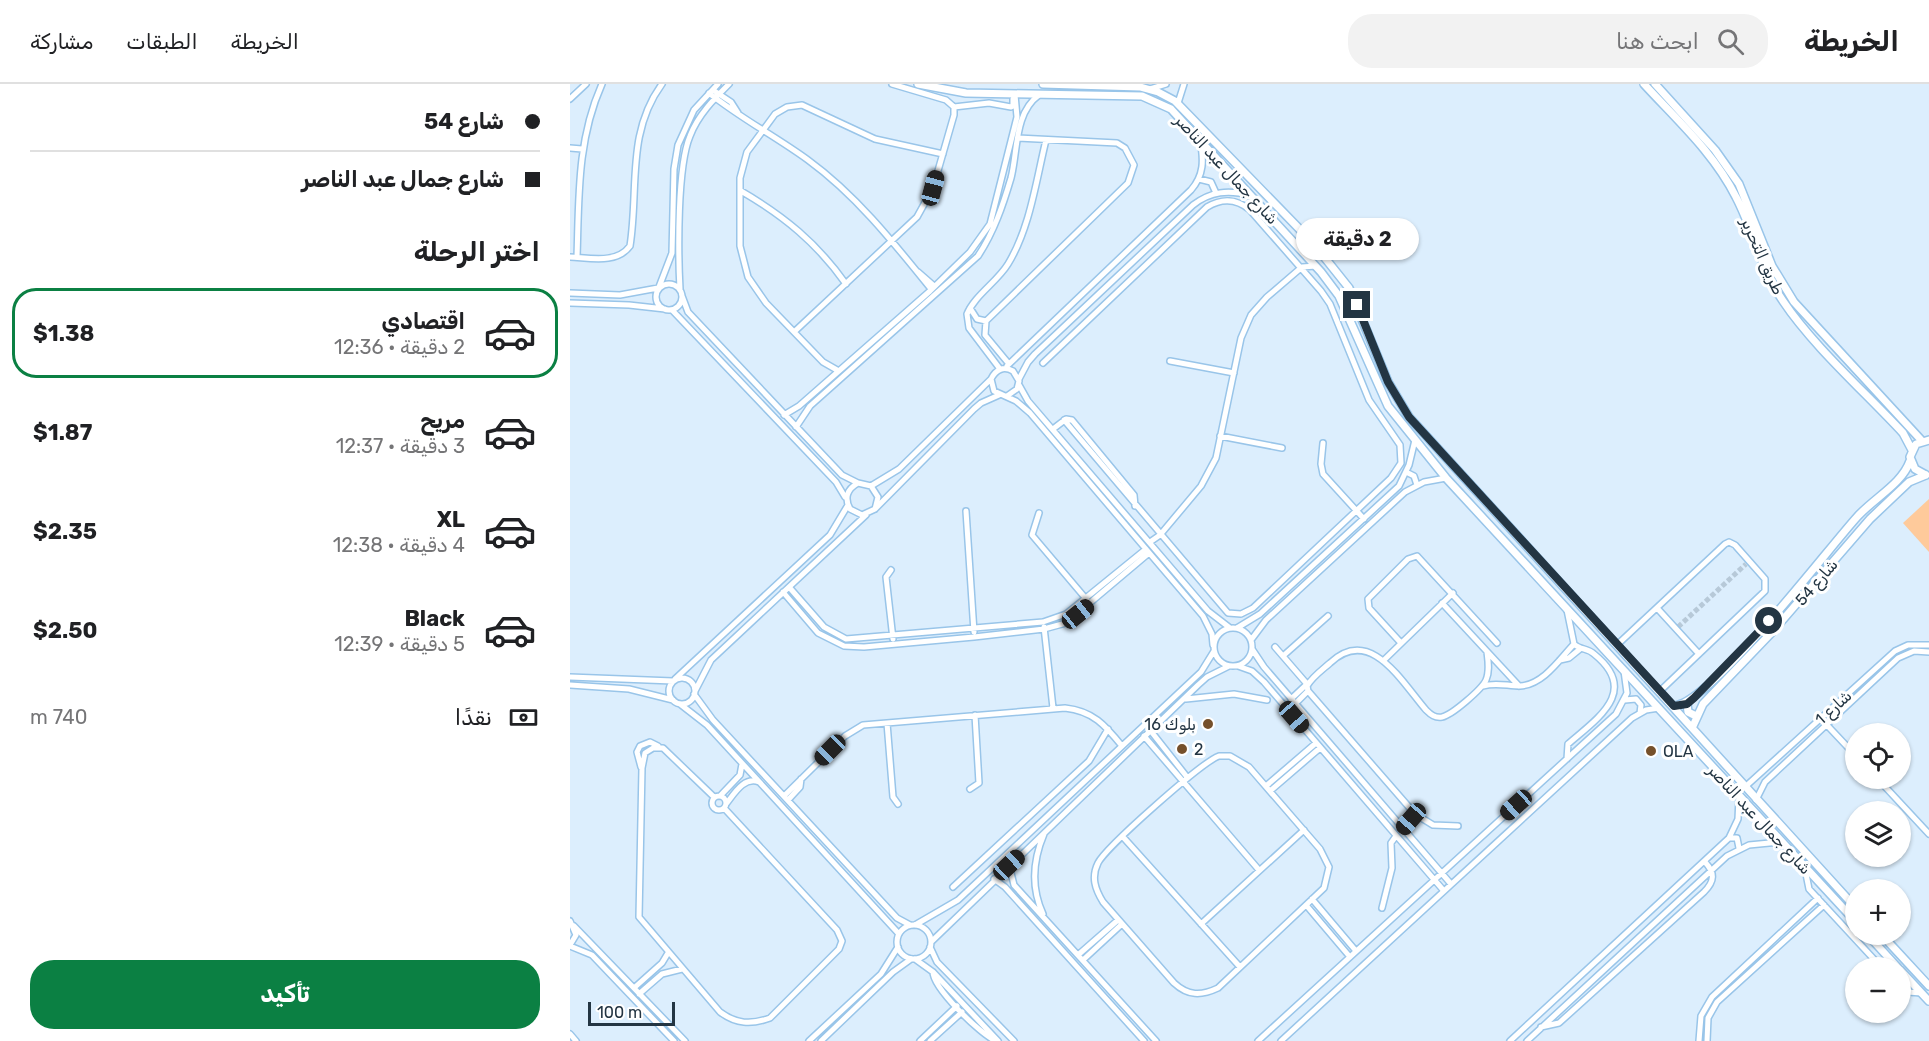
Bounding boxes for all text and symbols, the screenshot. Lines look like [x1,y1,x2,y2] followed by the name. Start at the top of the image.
[1348,14,1768,68] search box
[1714,25,1747,58] icon: search
[1804,25,1899,58] text: الخريطة
[1616,28,1699,55] text: ابحث هنا
[30,29,93,54] text: مشاركة
[126,29,198,54] text: الطبقات
[231,29,299,54] text: الخريطة
[424,108,504,135] text: شارع 54
[1169,110,1282,229] street label: شارع جمال عبد الناصر
[302,166,504,193] text: شارع جمال عبد الناصر
[920,168,946,208] car
[1736,214,1788,298] street label: طريق التحرير
[1296,218,1418,260] callout: 2 دقيقة
[1323,227,1392,251] text: 2 دقيقة
[414,236,540,268] text: اختر الرحلة
[1343,291,1370,318] route end
[483,306,537,360] icon: car
[382,308,465,335] text: اقتصادي
[33,320,94,347] text: $1.38
[334,335,465,359] text: 2 دقيقة · 12:36
[483,405,537,459] icon: car
[420,407,465,434] text: مريح
[33,419,92,446] text: $1.87
[336,434,465,458] text: 3 دقيقة · 12:37
[483,504,537,558] icon: car
[437,506,465,533] text: XL
[33,518,97,545] text: $2.35
[333,533,465,557] text: 4 دقيقة · 12:38
[1791,555,1843,611] street label: شارع 54
[1058,596,1098,632] car
[483,603,537,657] icon: car
[404,605,465,632] text: Black
[1755,607,1782,634] route start
[33,617,97,644] text: $2.50
[334,632,465,656] text: 5 دقيقة · 12:39
[1811,686,1857,730] street label: شارع 1
[1275,698,1313,736] car
[507,701,540,734] icon: cash
[455,704,492,731] text: نقدًا
[30,705,87,729] text: 740 m
[1144,715,1196,735] place label: بلوك 16
[1201,717,1215,731] marker: بلوك 16
[1845,723,1911,1023] map controls
[1845,723,1911,789] button: locate
[811,731,849,769] car
[1194,740,1203,759] place label: 2
[1175,742,1189,756] marker: 2
[1663,742,1694,761] place label: OLA
[1644,744,1658,758] marker: OLA
[1702,760,1815,879] street label: شارع جمال عبد الناصر
[1497,786,1535,824] car
[1392,800,1430,838] car
[1845,801,1911,867] button: layers
[990,846,1028,884] car
[1845,879,1911,945] button: +
[1845,957,1911,1023] button: −
[30,960,540,1029] button: تأكيد
[588,999,675,1026] scale bar
[597,1003,642,1022] text: 100 m

